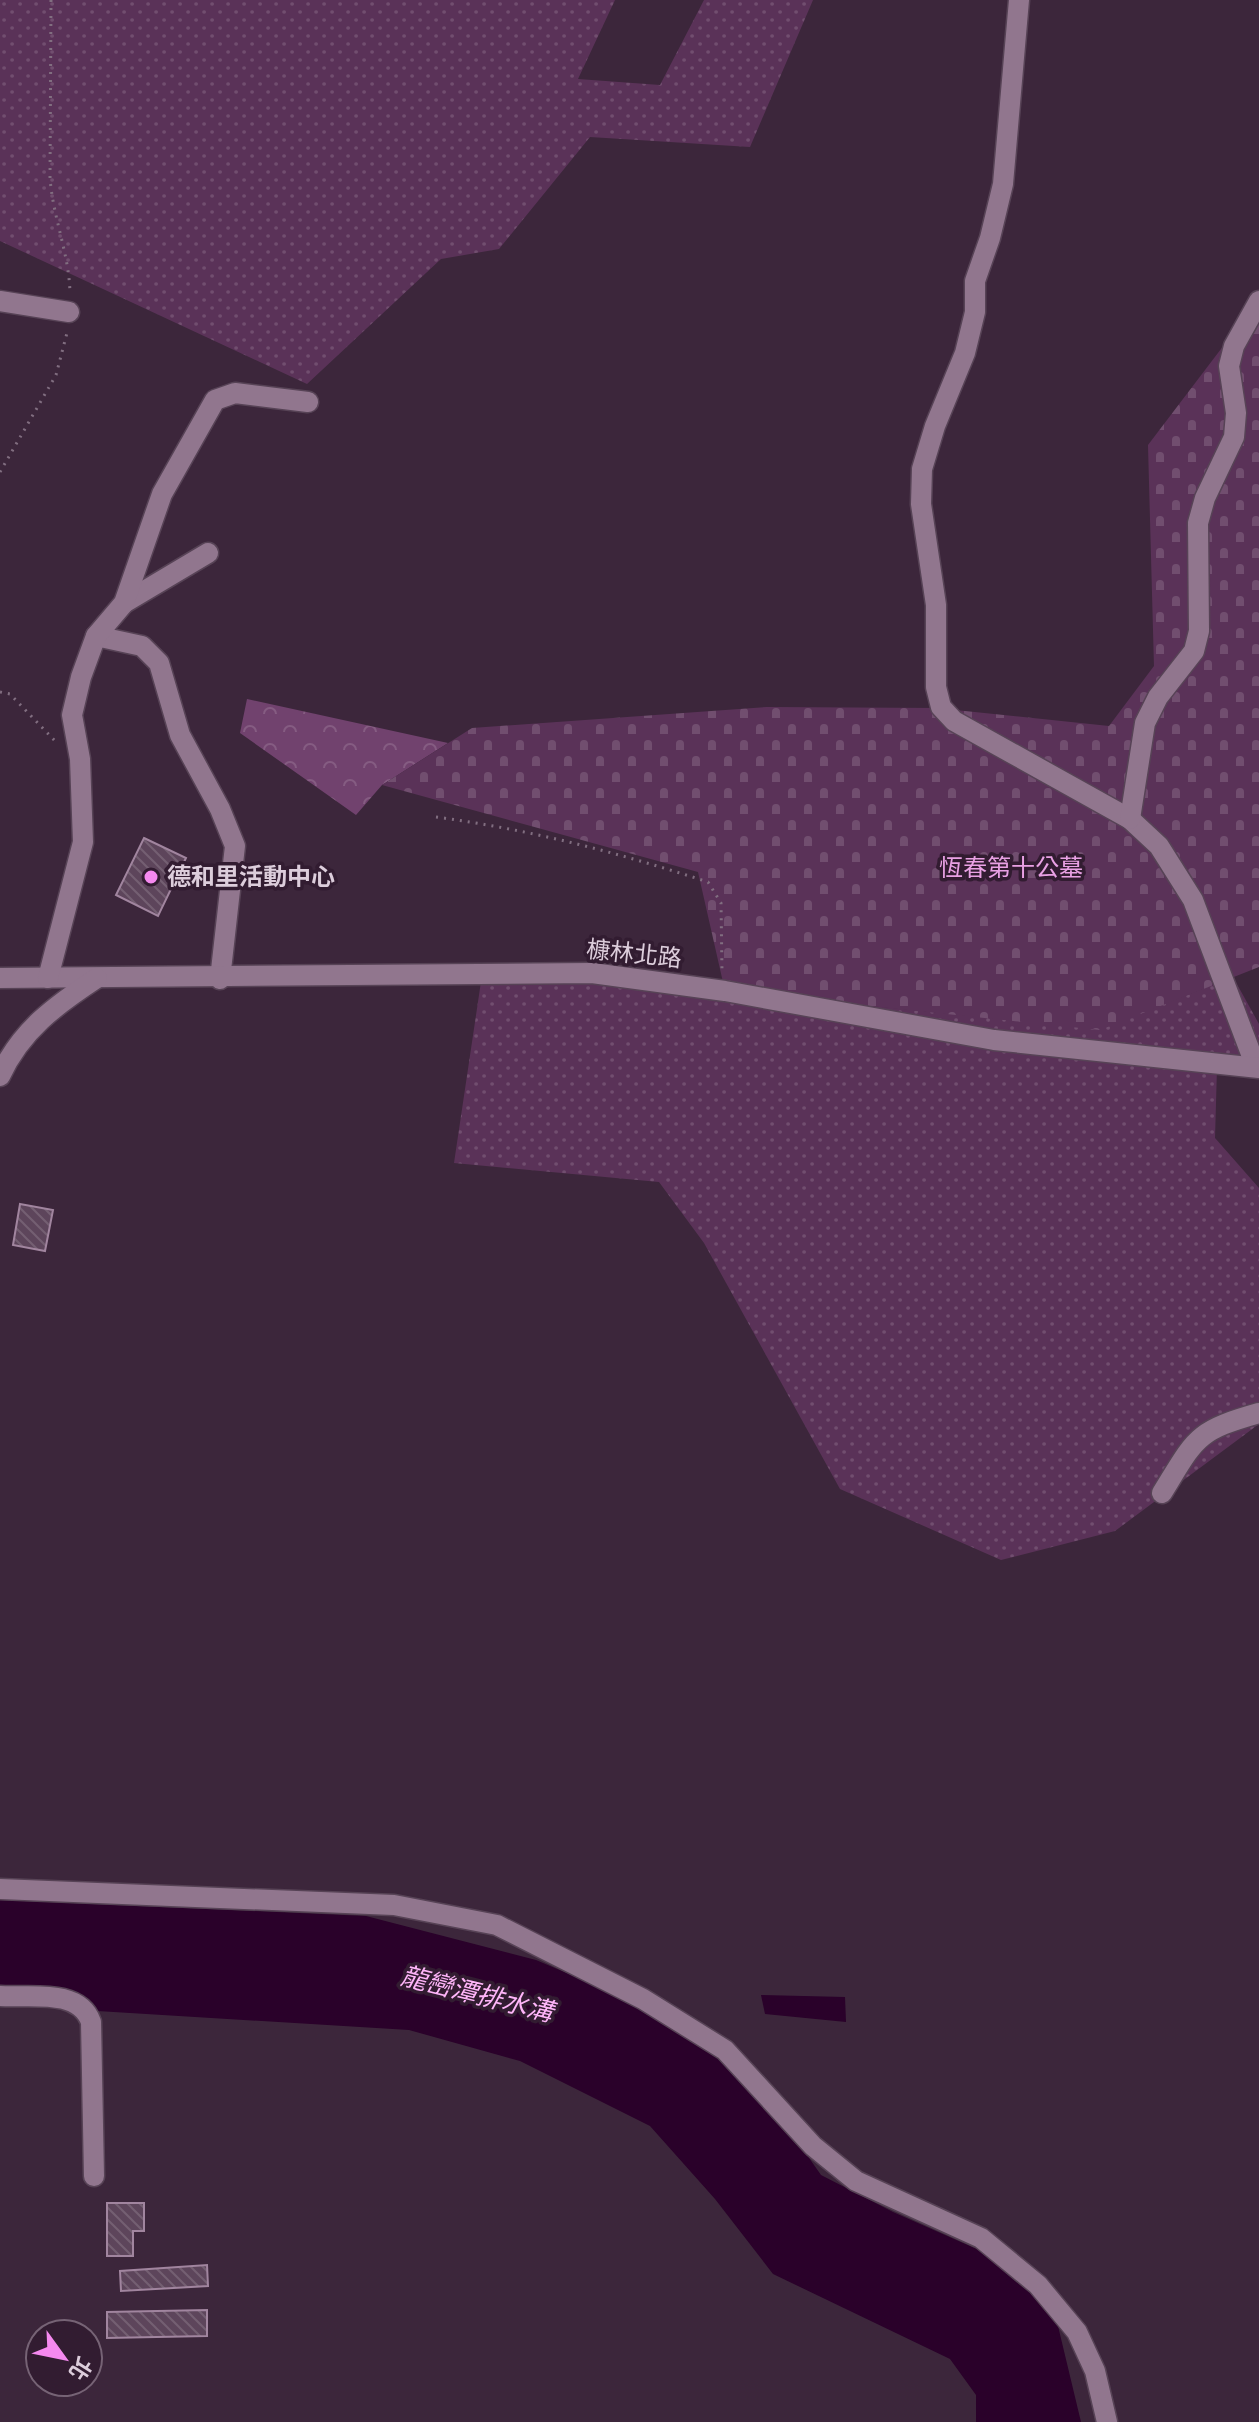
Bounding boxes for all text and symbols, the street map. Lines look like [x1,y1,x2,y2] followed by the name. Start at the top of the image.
[939,854,1083,883] park label: 恆春第十公墓
[167,863,335,892] place label: 德和里活動中心
[142,868,160,886] marker: 德和里活動中心
[585,935,683,974] street label: 槺林北路
[397,1961,560,2029] water label: 龍巒潭排水溝
[24,2318,104,2398] north arrow
[63,2352,97,2385] text: 北

